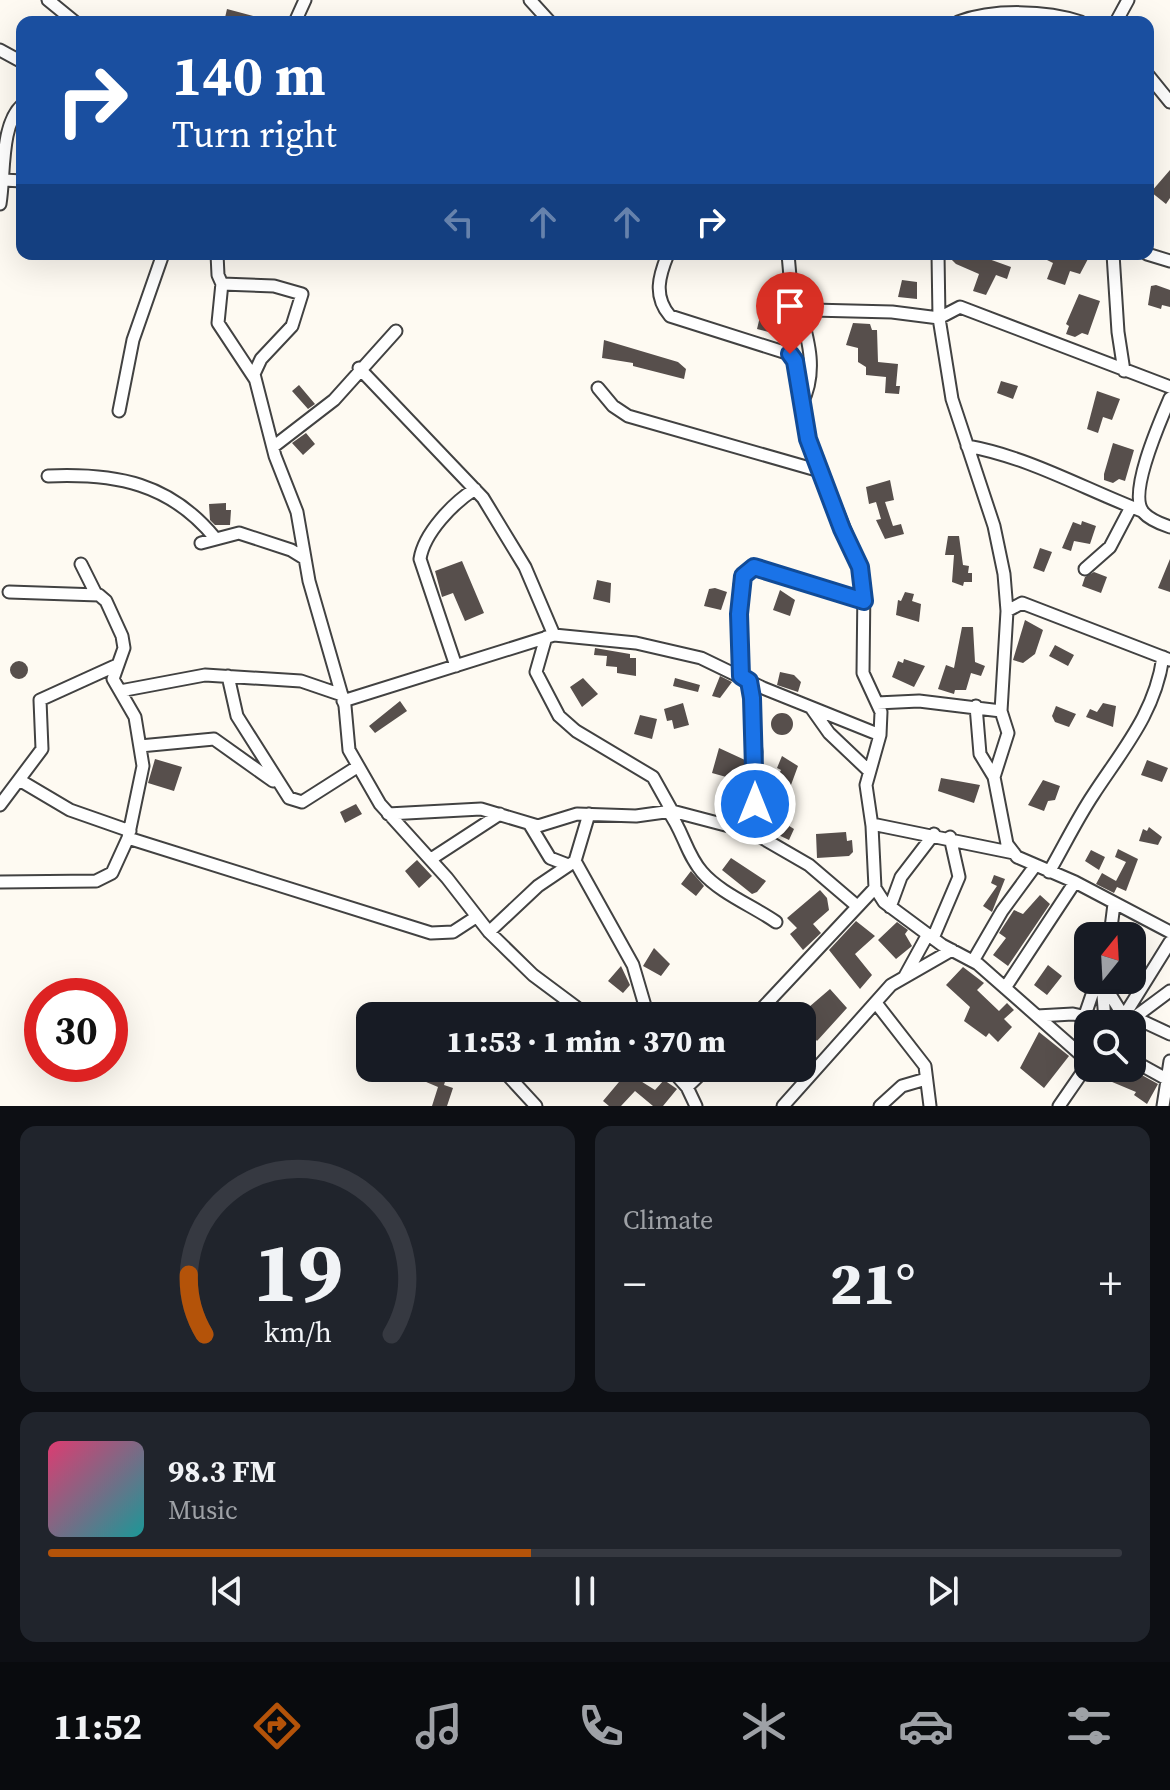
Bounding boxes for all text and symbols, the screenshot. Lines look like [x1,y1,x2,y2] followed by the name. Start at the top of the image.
[172,37,326,114] text: 140 m
[40,48,144,152] icon: right
[172,110,337,159] text: Turn right
[437,200,481,244] icon: left
[521,200,565,244] icon: ahead
[605,200,649,244] icon: ahead
[689,200,733,244] icon: right
[756,272,824,354] pin
[768,284,812,328] icon: arrive
[713,762,797,846] position arrow
[1074,922,1146,994] north arrow
[1074,922,1146,1082] map controls
[24,978,128,1082] speed limit sign: 30
[1074,1010,1146,1082] button: search
[446,1021,726,1062] text: 11:53 · 1 min · 370 m
[623,1202,713,1238] text: Climate
[252,1215,343,1329] text: 19
[830,1242,915,1324] text: 21°
[623,1253,646,1314] text: −
[1099,1253,1122,1314] text: +
[263,1312,332,1352] text: km/h
[168,1451,276,1492] text: 98.3 FM
[168,1492,238,1528] text: Music
[205,1569,249,1613] icon: previous
[563,1569,607,1613] icon: pause
[921,1569,965,1613] icon: next
[249,1698,305,1754] icon: directions
[411,1698,467,1754] icon: music
[573,1698,629,1754] icon: phone
[736,1698,792,1754] icon: climate
[898,1698,954,1754] icon: car
[1061,1698,1117,1754] icon: filters
[53,1702,142,1751] text: 11:52

